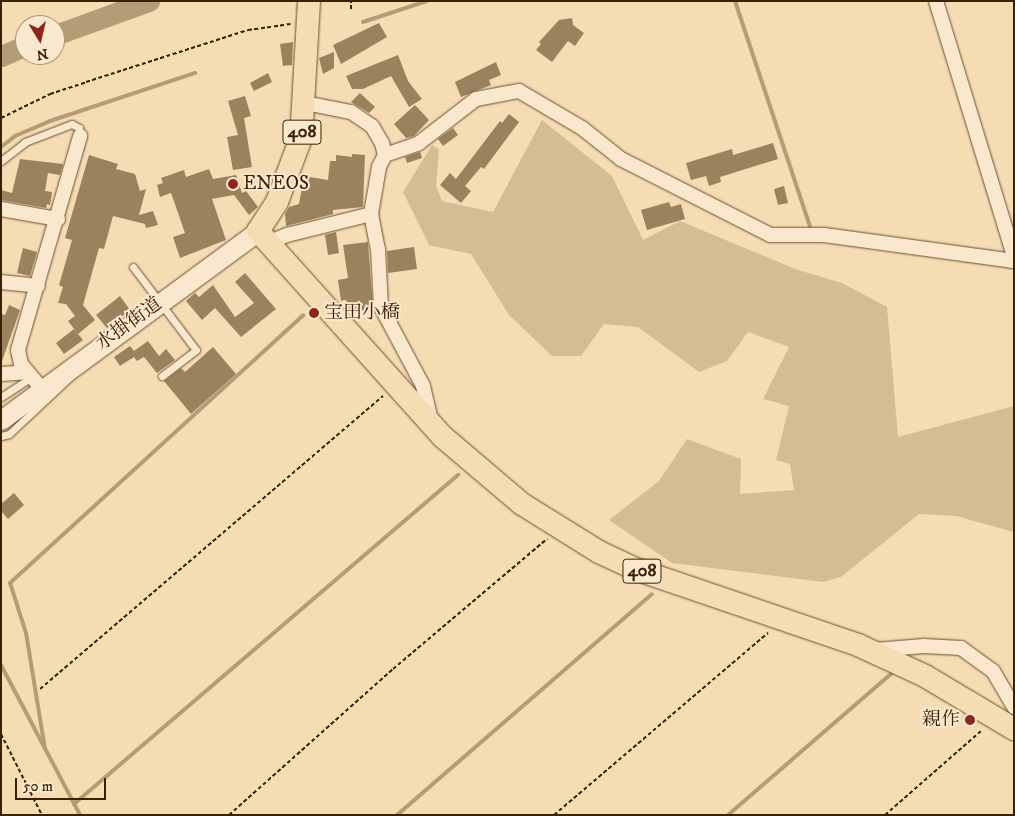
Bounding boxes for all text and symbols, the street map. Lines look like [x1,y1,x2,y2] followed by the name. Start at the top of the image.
[15,15,65,65] north arrow
[35,44,49,64] text: N
[282,116,322,148] road number: 408
[243,173,309,195] place label: ENEOS
[227,178,239,190] marker: ENEOS
[92,292,166,356] street label: 水掛街道
[324,302,400,324] place label: 宝田小橋
[308,307,320,319] marker: 宝田小橋
[622,556,662,586] road number: 408
[922,709,960,731] place label: 親作
[964,714,976,726] marker: 親作
[18,768,109,800] scale bar
[23,777,53,796] text: 50 m

